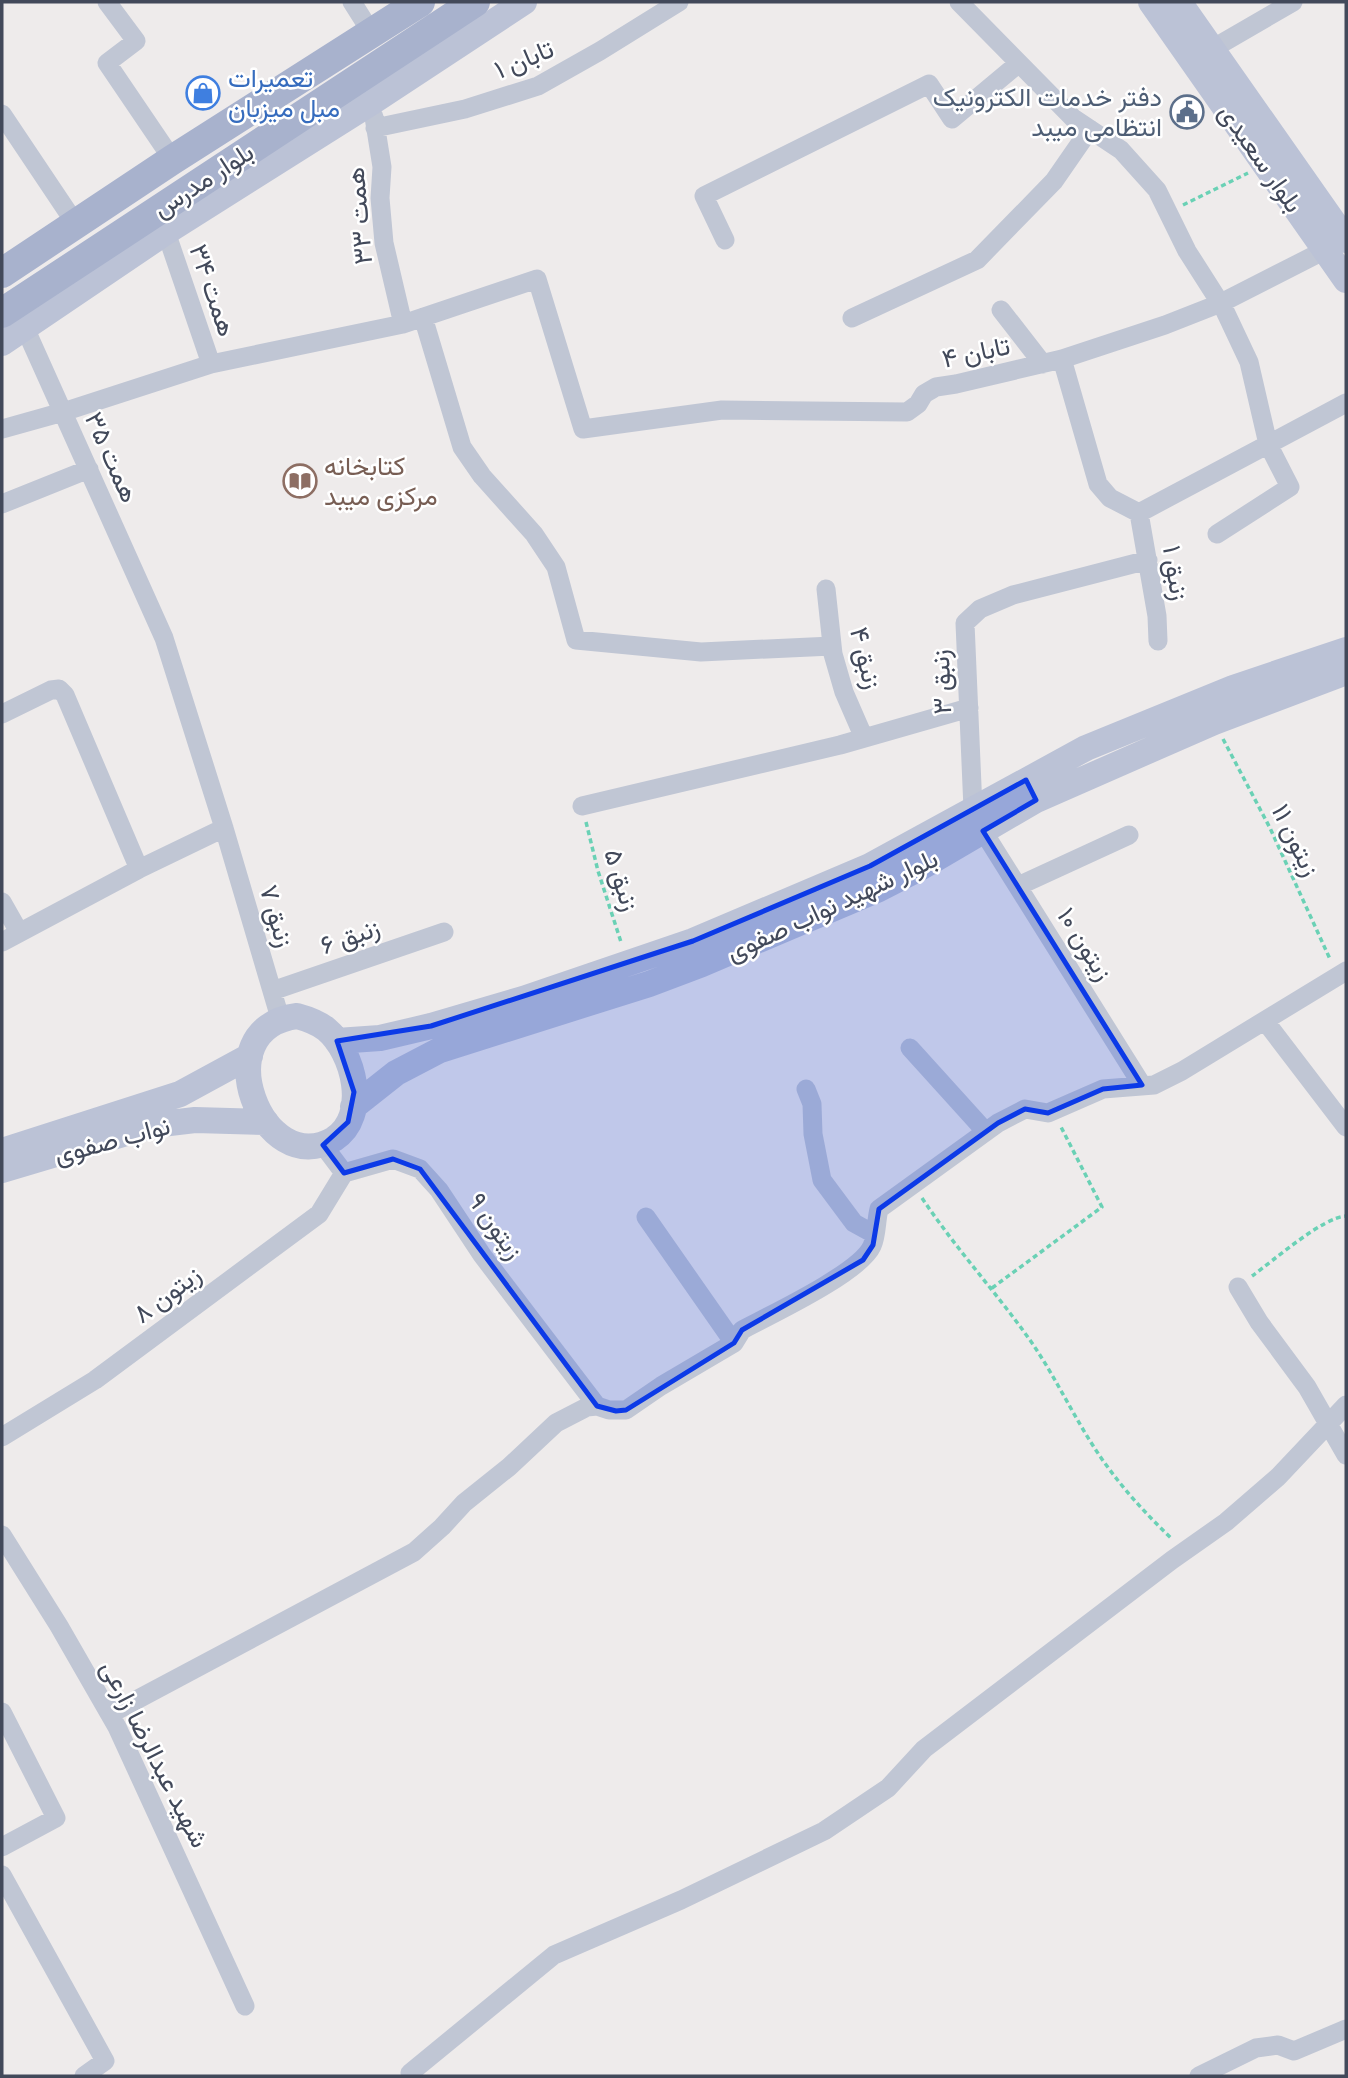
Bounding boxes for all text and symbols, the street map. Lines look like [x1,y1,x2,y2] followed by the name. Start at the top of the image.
[490,33,558,86] street label: تابان ۱
[228,63,340,124] place label: تعمیرات مبل میزبان
[184,74,222,112] shop icon: تعمیرات مبل میزبان
[933,82,1162,143] place label: دفتر خدمات الکترونیک انتظامی میبد
[1168,93,1206,131] public building icon: دفتر خدمات الکترونیک انتظامی میبد
[1212,98,1309,219] street label: بلوار سعیدی
[147,136,259,224] street label: بلوار مدرس
[340,166,379,266] street label: همت ۳۳
[182,240,243,340] street label: همت ۳۴
[939,330,1013,375] street label: تابان ۴
[78,407,145,507] street label: همت ۳۵
[324,451,438,512] place label: کتابخانه مرکزی میبد
[281,462,319,500] library icon: کتابخانه مرکزی میبد
[1156,543,1195,603] street label: زنبق ۱
[843,624,888,692] street label: زنبق ۴
[925,649,958,715] street label: زنبق ۳
[1265,799,1326,881] street label: زیتون ۱۱
[721,843,943,968] street label: بلوار شهید نواب صفوی
[597,845,646,915] street label: زنبق ۵
[253,881,300,951] street label: زنبق ۷
[1050,902,1119,986] street label: زیتون ۱۰
[316,912,384,961] street label: زنبق ۶
[51,1110,173,1171] street label: نواب صفوی
[462,1187,530,1266] street label: زیتون ۹
[127,1259,207,1330] street label: زیتون ۸
[94,1655,215,1853] street label: شهید عبدالرضا زارعی

